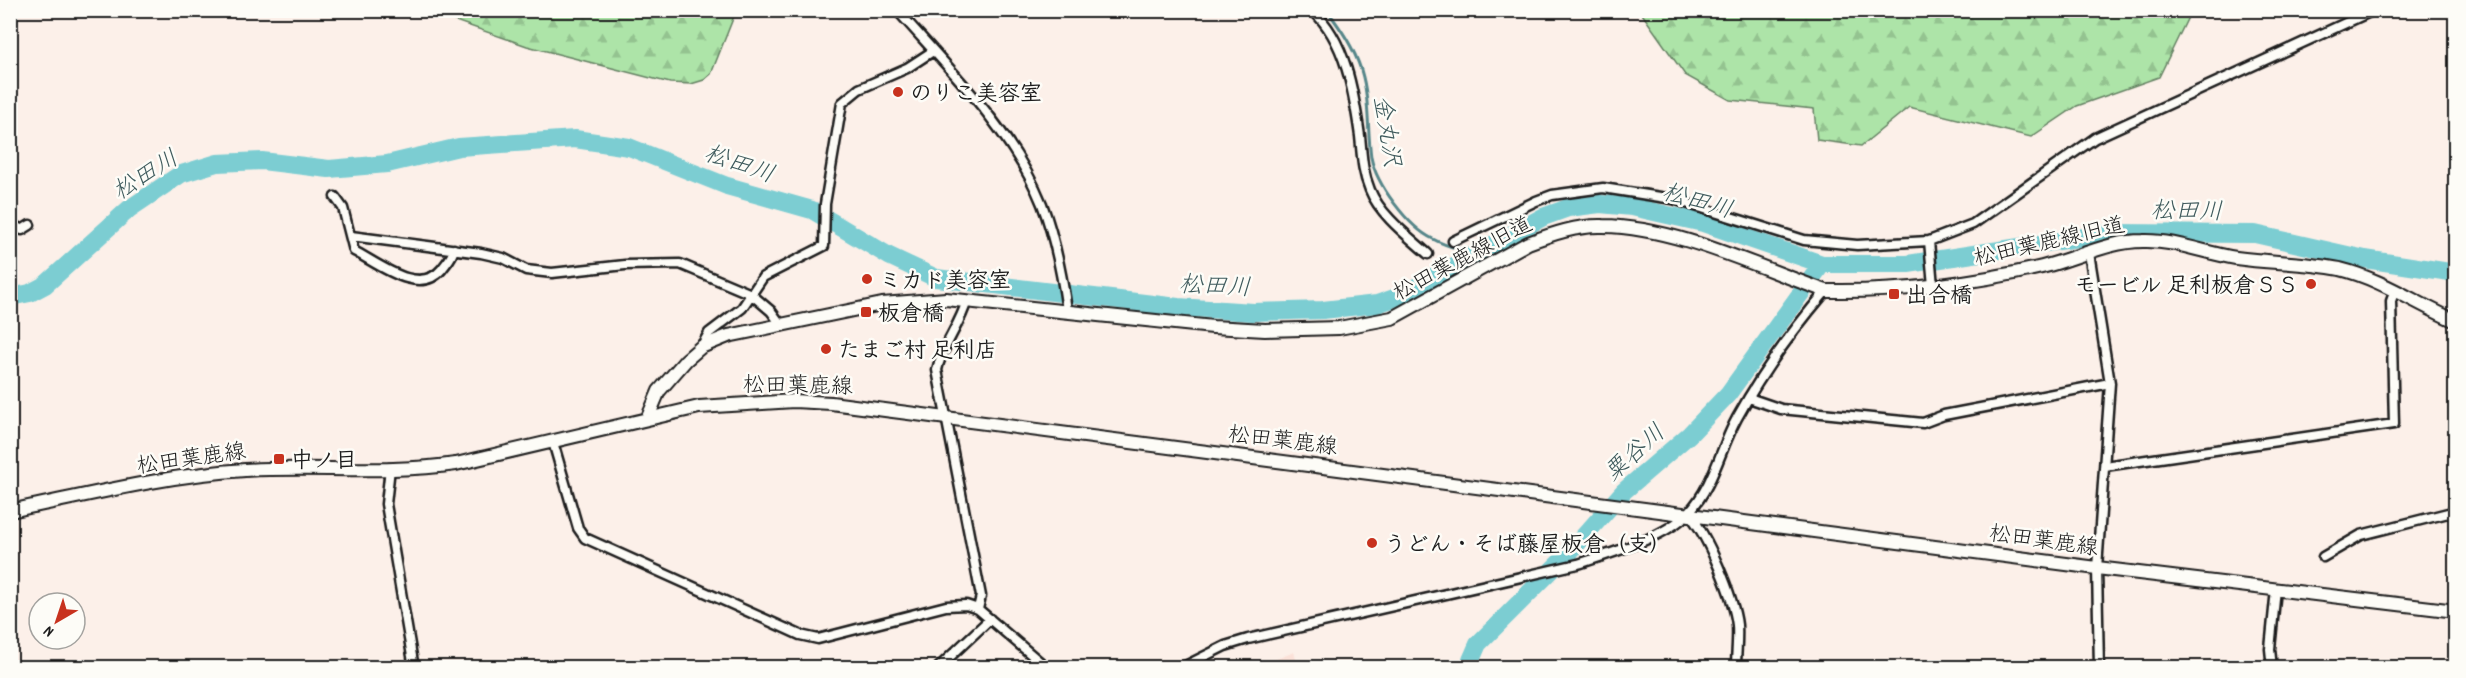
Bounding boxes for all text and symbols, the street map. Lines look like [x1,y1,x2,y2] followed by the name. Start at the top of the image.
[910,80,1042,111] place label: のりこ美容室
[891,85,905,99] marker: のりこ美容室
[1363,93,1408,171] water label: 金丸沢
[699,138,779,194] water label: 松田川
[107,143,186,210] water label: 松田川
[1658,177,1736,229] water label: 松田川
[2151,195,2223,231] water label: 松田川
[1388,210,1539,310] street label: 松田葉鹿線旧道
[1971,211,2128,276] street label: 松田葉鹿線旧道
[879,267,1011,298] place label: ミカド美容室
[1178,269,1252,307] water label: 松田川
[860,272,874,286] marker: ミカド美容室
[2075,272,2299,303] place label: モービル 足利板倉ＳＳ
[2304,277,2318,291] marker: モービル 足利板倉ＳＳ
[1906,282,1972,313] place label: 出合橋
[1887,287,1901,301] marker: 出合橋
[878,300,944,331] place label: 板倉橋
[859,305,873,319] marker: 板倉橋
[838,337,997,368] place label: たまご村 足利店
[819,342,833,356] marker: たまご村 足利店
[743,371,853,404] street label: 松田葉鹿線
[1598,418,1674,491] water label: 粟谷川
[1226,420,1339,465] street label: 松田葉鹿線
[135,437,248,483] street label: 松田葉鹿線
[291,447,357,478] place label: 中ノ目
[272,452,286,466] marker: 中ノ目
[1987,519,2100,565] street label: 松田葉鹿線
[1384,531,1671,562] place label: うどん・そば藤屋板倉（支）
[1365,536,1379,550] marker: うどん・そば藤屋板倉（支）
[27,591,87,651] north arrow
[39,619,59,642] text: N

